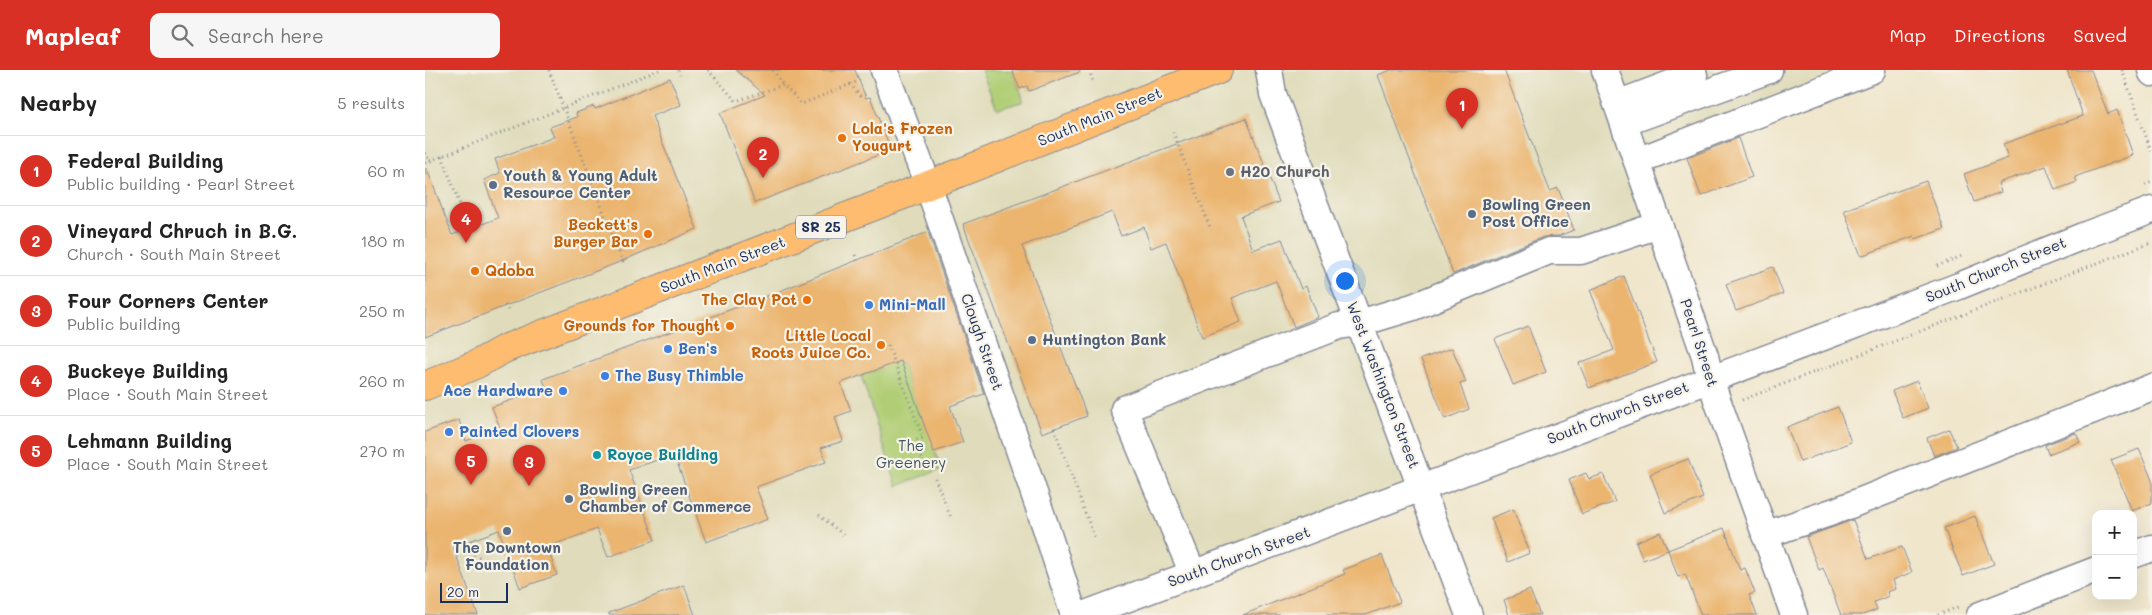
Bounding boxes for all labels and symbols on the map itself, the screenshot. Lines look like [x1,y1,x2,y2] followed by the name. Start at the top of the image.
[1035,82,1165,150] street label: South Main Street
[1446,88,1478,129] pin: 1
[852,118,953,155] place label: Lola's Frozen Yougurt
[836,132,848,144] marker: Lola's Frozen Yougurt
[747,137,779,178] pin: 2
[1240,161,1330,181] place label: H20 Church
[503,165,658,202] place label: Youth & Young Adult Resource Center
[1224,166,1236,178] marker: H20 Church
[487,179,499,191] marker: Youth & Young Adult Resource Center
[1482,194,1591,231] place label: Bowling Green Post Office
[450,202,482,243] pin: 4
[1466,208,1478,220] marker: Bowling Green Post Office
[553,214,638,251] place label: Beckett's Burger Bar
[796,216,846,238] road number: SR 25
[642,228,654,240] marker: Beckett's Burger Bar
[657,231,788,297] street label: South Main Street
[1922,232,2069,306] street label: South Church Street
[485,260,534,280] place label: Qdoba
[469,265,481,277] marker: Qdoba
[1332,268,1358,294] your location
[701,289,797,309] place label: The Clay Pot
[957,291,1009,393] street label: Clough Street
[801,294,813,306] marker: The Clay Pot
[879,294,946,314] place label: Mini-Mall
[1676,296,1724,389] street label: Pearl Street
[1343,298,1425,471] street label: West Washington Street
[863,299,875,311] marker: Mini-Mall
[564,315,720,335] place label: Grounds for Thought
[724,320,736,332] marker: Grounds for Thought
[751,325,871,362] place label: Little Local Roots Juice Co.
[1042,329,1166,349] place label: Huntington Bank
[1026,334,1038,346] marker: Huntington Bank
[678,338,717,358] place label: Ben's
[875,339,887,351] marker: Little Local Roots Juice Co.
[662,343,674,355] marker: Ben's
[615,365,744,385] place label: The Busy Thimble
[599,370,611,382] marker: The Busy Thimble
[1544,376,1691,448] street label: South Church Street
[443,380,553,400] place label: Ace Hardware
[557,385,569,397] marker: Ace Hardware
[459,421,579,441] place label: Painted Clovers
[443,426,455,438] marker: Painted Clovers
[876,435,946,472] park label: The Greenery
[455,444,487,485] pin: 5
[607,444,718,464] place label: Royce Building
[513,445,545,486] pin: 3
[591,449,603,461] marker: Royce Building
[579,479,751,516] place label: Bowling Green Chamber of Commerce
[563,493,575,505] marker: Bowling Green Chamber of Commerce
[1165,521,1313,591] street label: South Church Street
[501,525,513,537] marker: The Downtown Foundation
[453,537,561,574] place label: The Downtown Foundation
[440,580,507,603] scale bar

